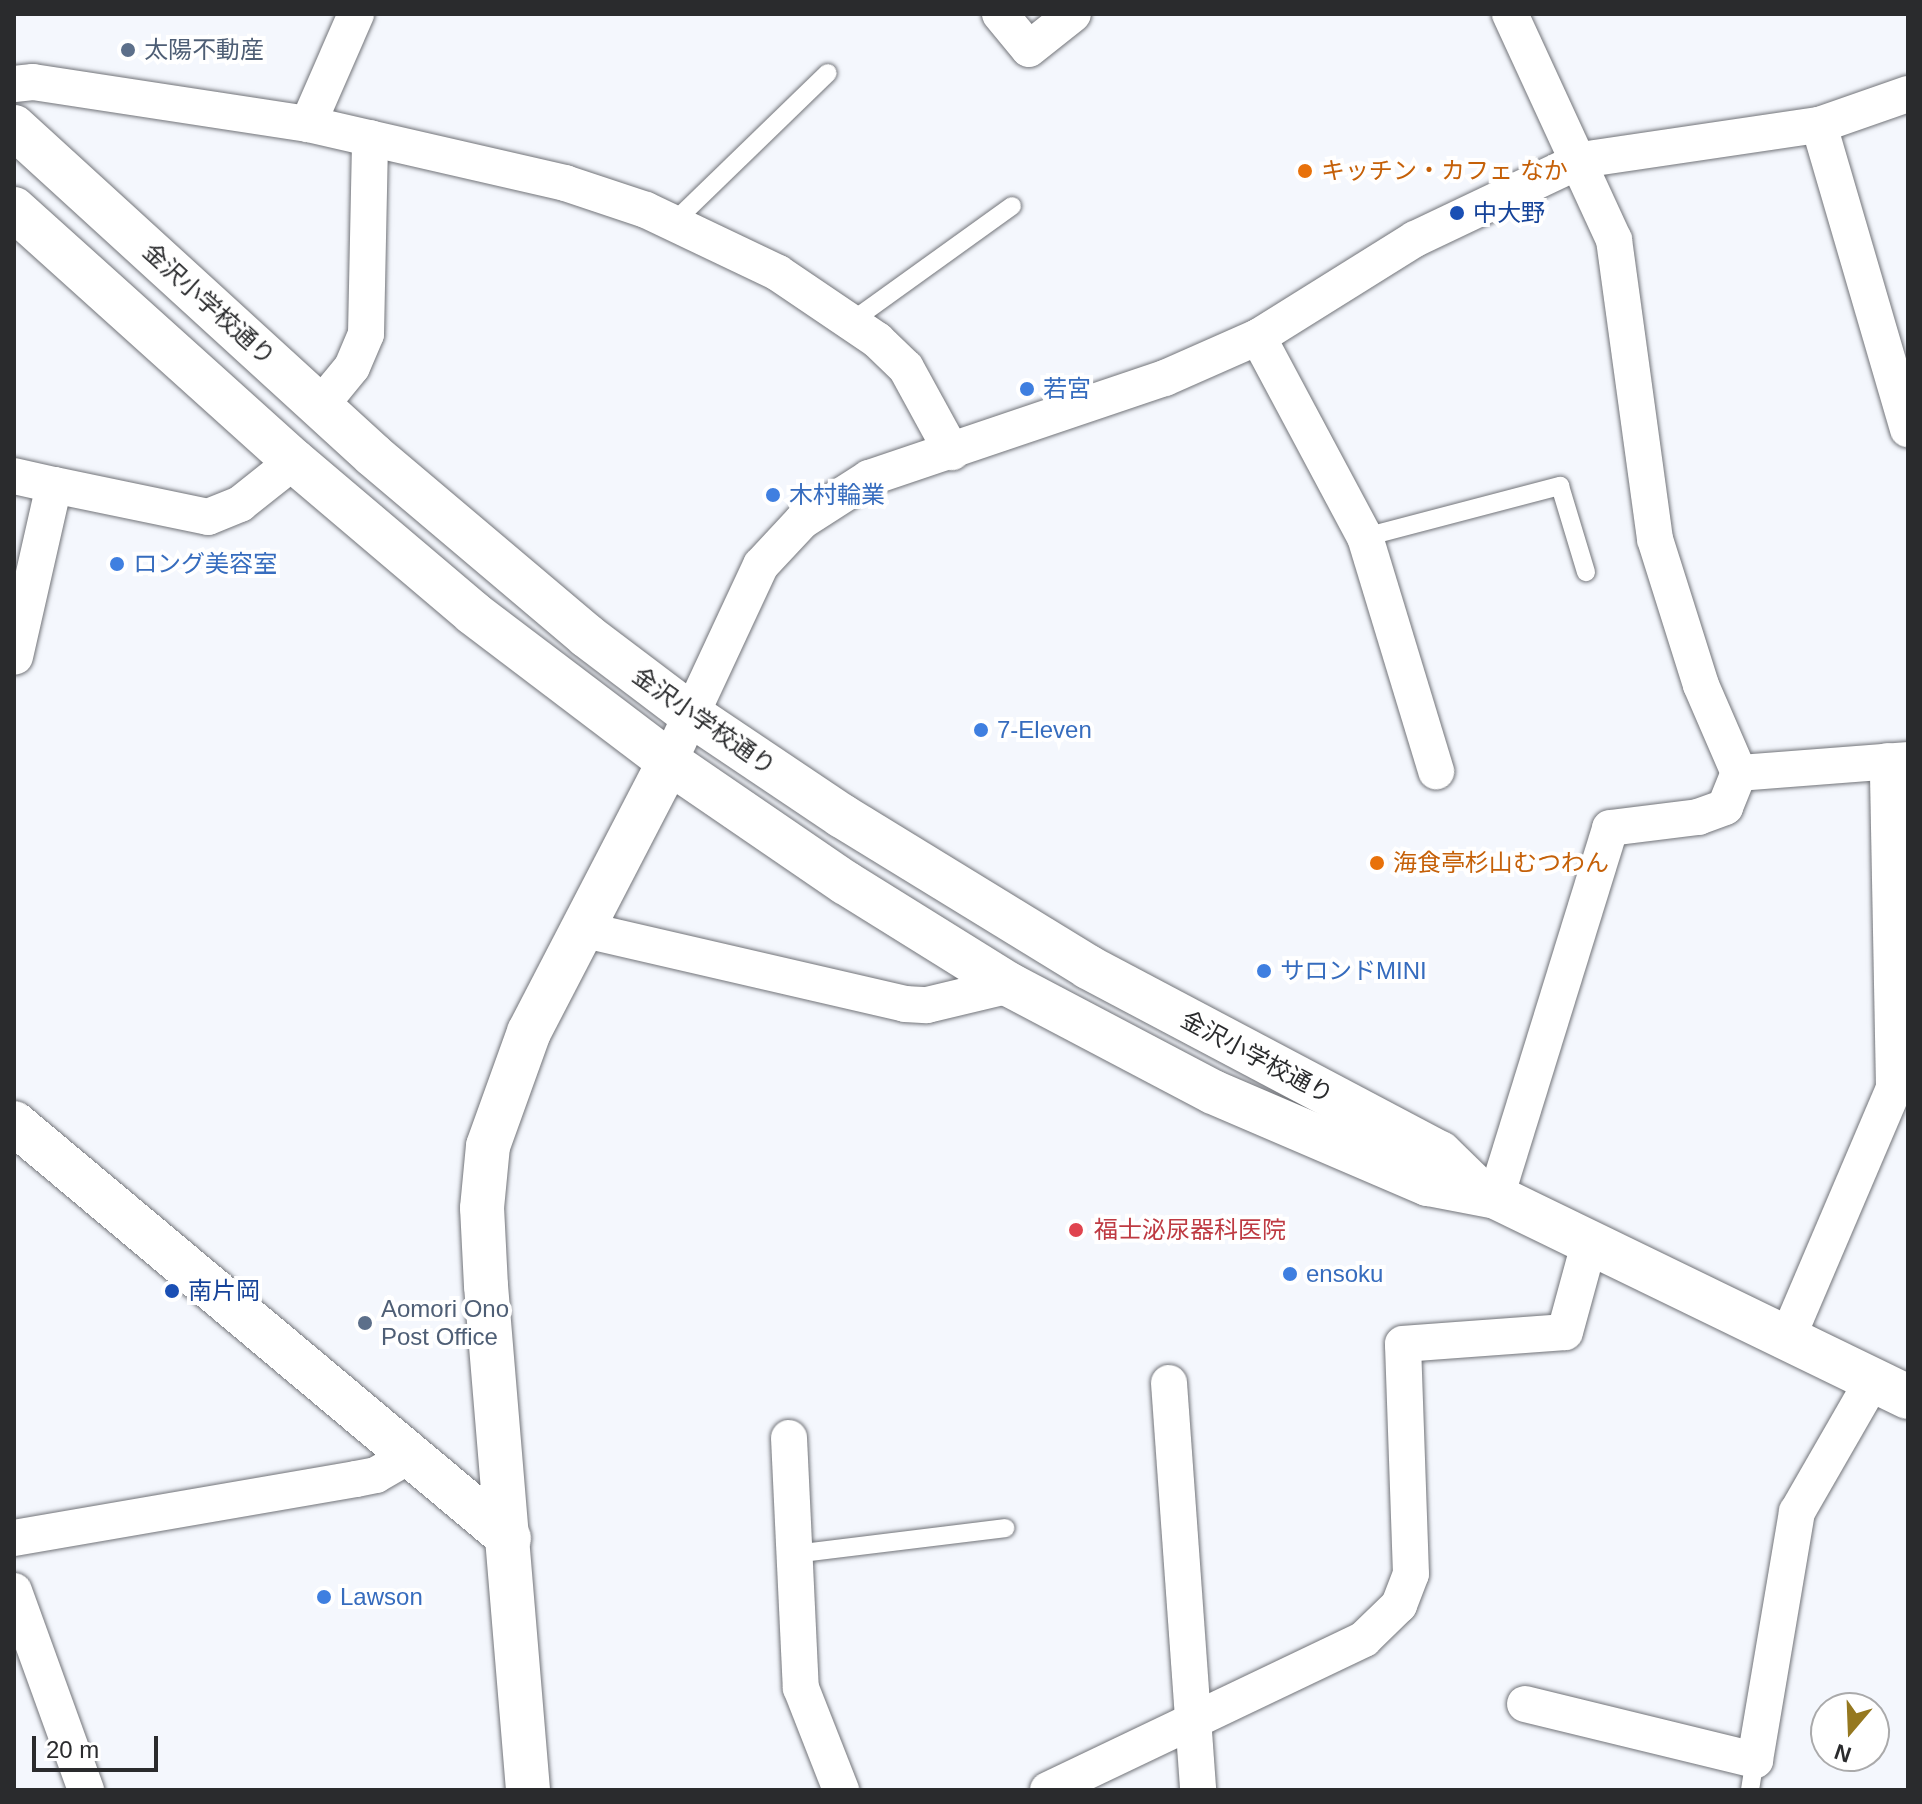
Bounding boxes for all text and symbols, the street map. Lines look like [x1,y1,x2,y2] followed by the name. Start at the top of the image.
[144,36,264,64] place label: 太陽不動産
[119,41,137,59] marker: 太陽不動産
[1321,157,1568,185] place label: キッチン・カフェ なか
[1296,162,1314,180] marker: キッチン・カフェ なか
[1473,199,1545,227] place label: 中大野
[1448,204,1466,222] marker: 中大野
[137,237,281,371] street label: 金沢小学校通り
[1043,375,1091,403] place label: 若宮
[1018,380,1036,398] marker: 若宮
[789,481,885,509] place label: 木村輪業
[764,486,782,504] marker: 木村輪業
[133,550,277,578] place label: ロング美容室
[108,555,126,573] marker: ロング美容室
[627,661,781,781] street label: 金沢小学校通り
[997,716,1092,744] place label: 7-Eleven
[972,721,990,739] marker: 7-Eleven
[1393,849,1609,877] place label: 海食亭杉山むつわん
[1368,854,1386,872] marker: 海食亭杉山むつわん
[1280,957,1427,985] place label: サロンドMINI
[1255,962,1273,980] marker: サロンドMINI
[1176,1005,1338,1109] street label: 金沢小学校通り
[1094,1216,1286,1244] place label: 福士泌尿器科医院
[1065,1219,1087,1241] marker: 福士泌尿器科医院
[1306,1260,1383,1288] place label: ensoku
[1281,1265,1299,1283] marker: ensoku
[188,1277,260,1305] place label: 南片岡
[163,1282,181,1300] marker: 南片岡
[381,1295,509,1351] place label: Aomori Ono Post Office
[356,1314,374,1332] marker: Aomori Ono Post Office
[340,1583,423,1611] place label: Lawson
[315,1588,333,1606] marker: Lawson
[1810,1692,1890,1772] north arrow
[36,1720,162,1770] scale bar
[46,1736,99,1763] text: 20 m
[1831,1739,1854,1768] text: N

